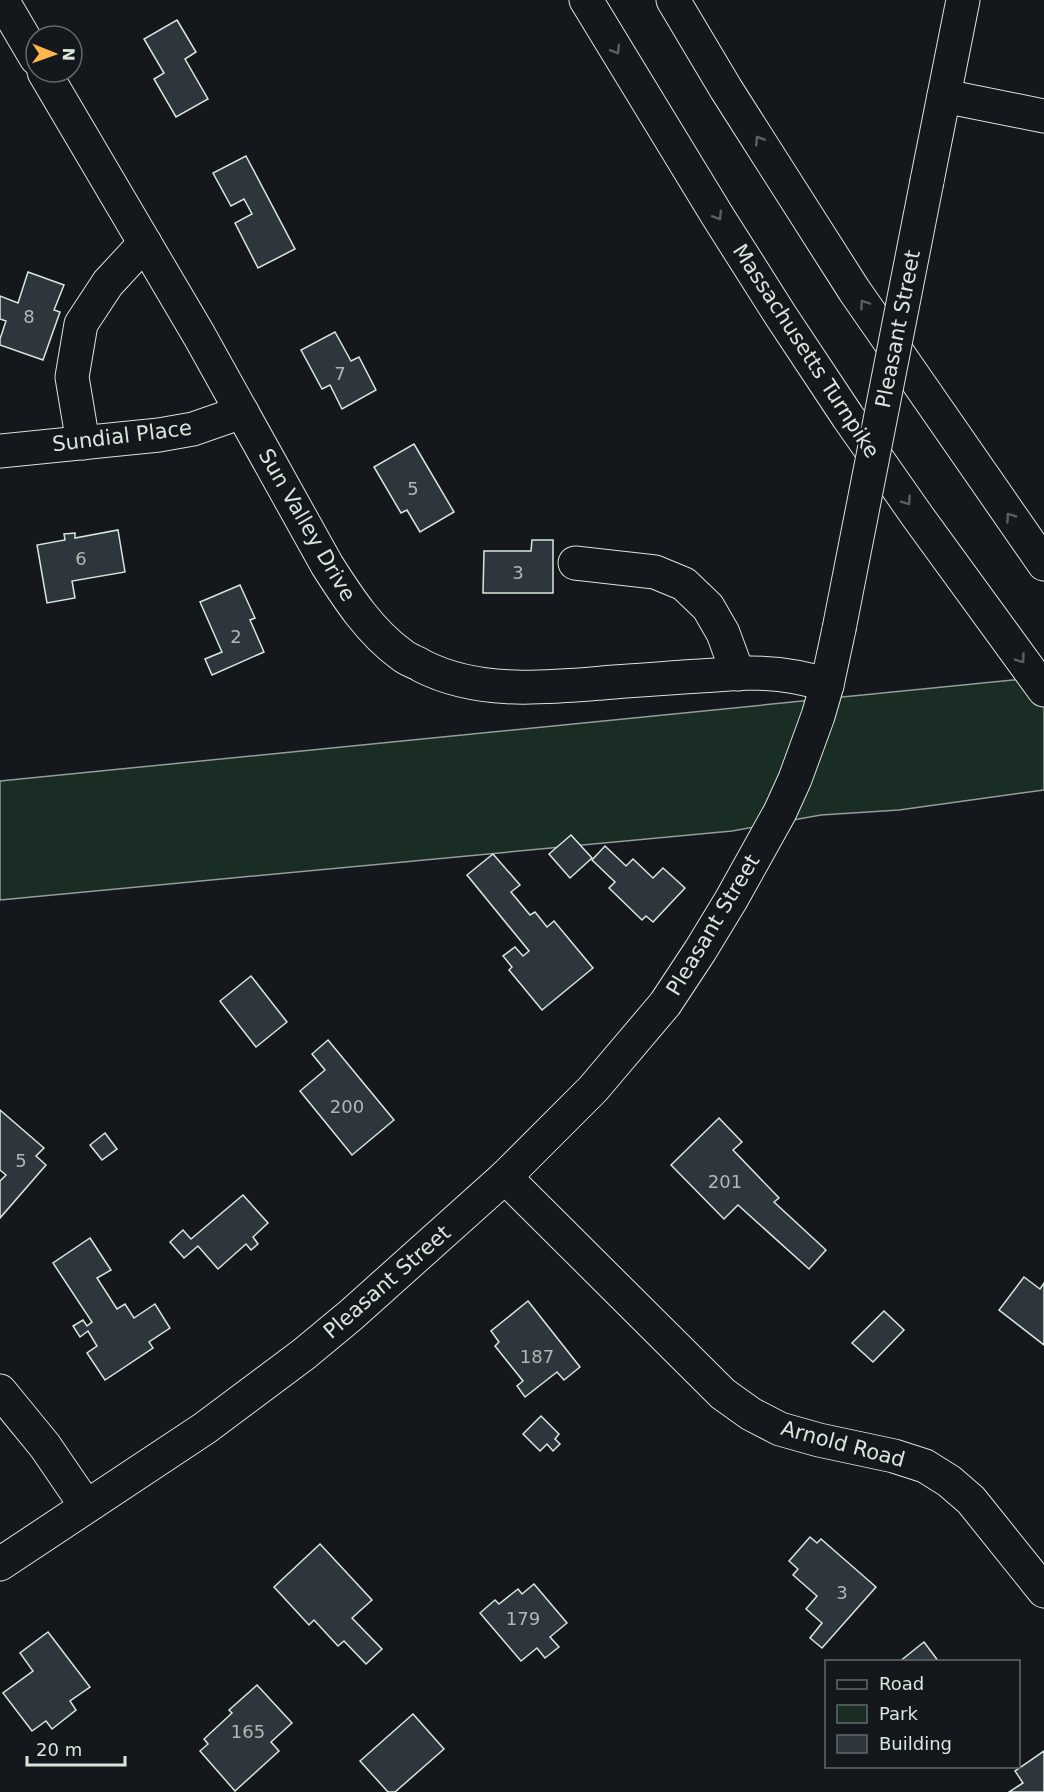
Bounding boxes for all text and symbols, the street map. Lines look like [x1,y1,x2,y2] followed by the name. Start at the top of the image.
[24,24,84,84] north arrow
[608,44,620,54] one-way arrow
[59,47,78,61] text: N
[754,136,766,146] one-way arrow
[711,209,722,220] one-way arrow
[728,240,884,462] street label: Massachusetts Turnpike
[871,248,925,410] street label: Pleasant Street
[860,300,871,311] one-way arrow
[23,306,35,327] house number: 8
[334,363,346,384] house number: 7
[51,416,193,456] street label: Sundial Place
[254,445,360,605] street label: Sun Valley Drive
[407,478,419,499] house number: 5
[900,495,911,506] one-way arrow
[1006,512,1017,523] one-way arrow
[75,548,87,569] house number: 6
[512,562,524,583] house number: 3
[230,626,242,647] house number: 2
[1014,653,1025,664] one-way arrow
[661,850,765,1000] street label: Pleasant Street
[330,1096,364,1117] house number: 200
[15,1150,27,1171] house number: 5
[708,1171,742,1192] house number: 201
[319,1220,455,1344] street label: Pleasant Street
[520,1346,554,1367] house number: 187
[778,1416,908,1472] street label: Arnold Road
[836,1582,848,1603] house number: 3
[506,1608,540,1629] house number: 179
[825,1660,1020,1768] legend
[879,1673,924,1694] text: Road
[879,1703,918,1724] text: Park
[231,1721,265,1742] house number: 165
[27,1729,124,1767] scale bar
[879,1733,952,1754] text: Building
[36,1739,82,1760] text: 20 m

